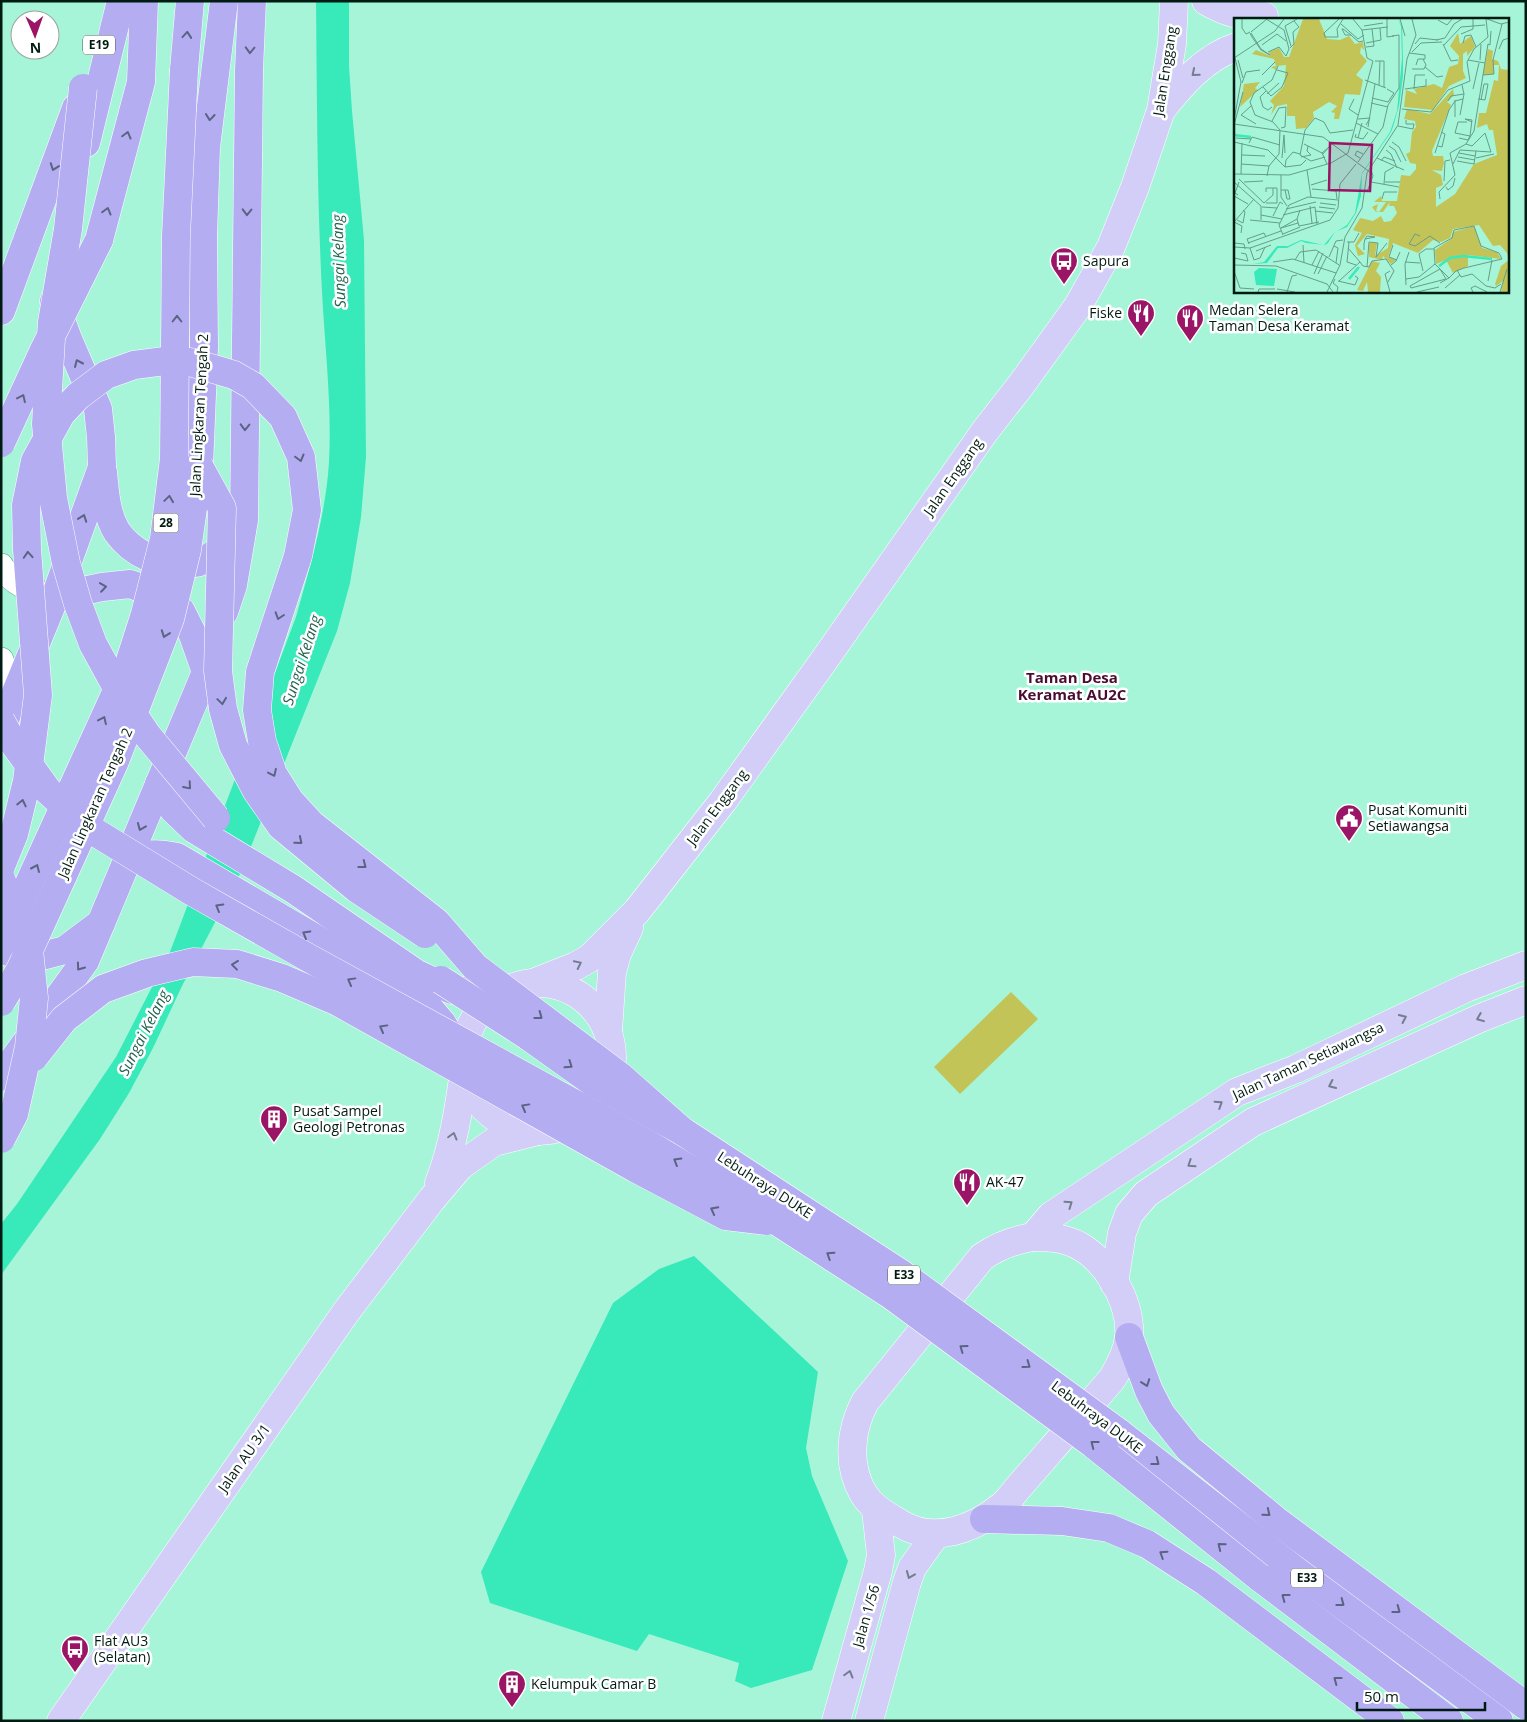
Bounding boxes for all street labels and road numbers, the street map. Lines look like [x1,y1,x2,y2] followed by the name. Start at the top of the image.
[1148,24,1181,119] street label: Jalan Enggang
[83,36,115,54] road number: E19
[185,333,212,499] street label: Jalan Lingkaran Tengah 2
[918,434,987,521] street label: Jalan Enggang
[154,514,178,532] road number: 28
[52,725,136,883] street label: Jalan Lingkaran Tengah 2
[681,764,752,850] street label: Jalan Enggang
[1227,1017,1386,1105] street label: Jalan Taman Setiawangsa
[714,1147,816,1222] street label: Lebuhraya DUKE
[888,1266,920,1284] road number: E33
[1048,1376,1147,1457] street label: Lebuhraya DUKE
[212,1420,274,1497] street label: Jalan AU 3/1
[1291,1569,1323,1588] road number: E33
[847,1582,884,1651] street label: Jalan 1/56

